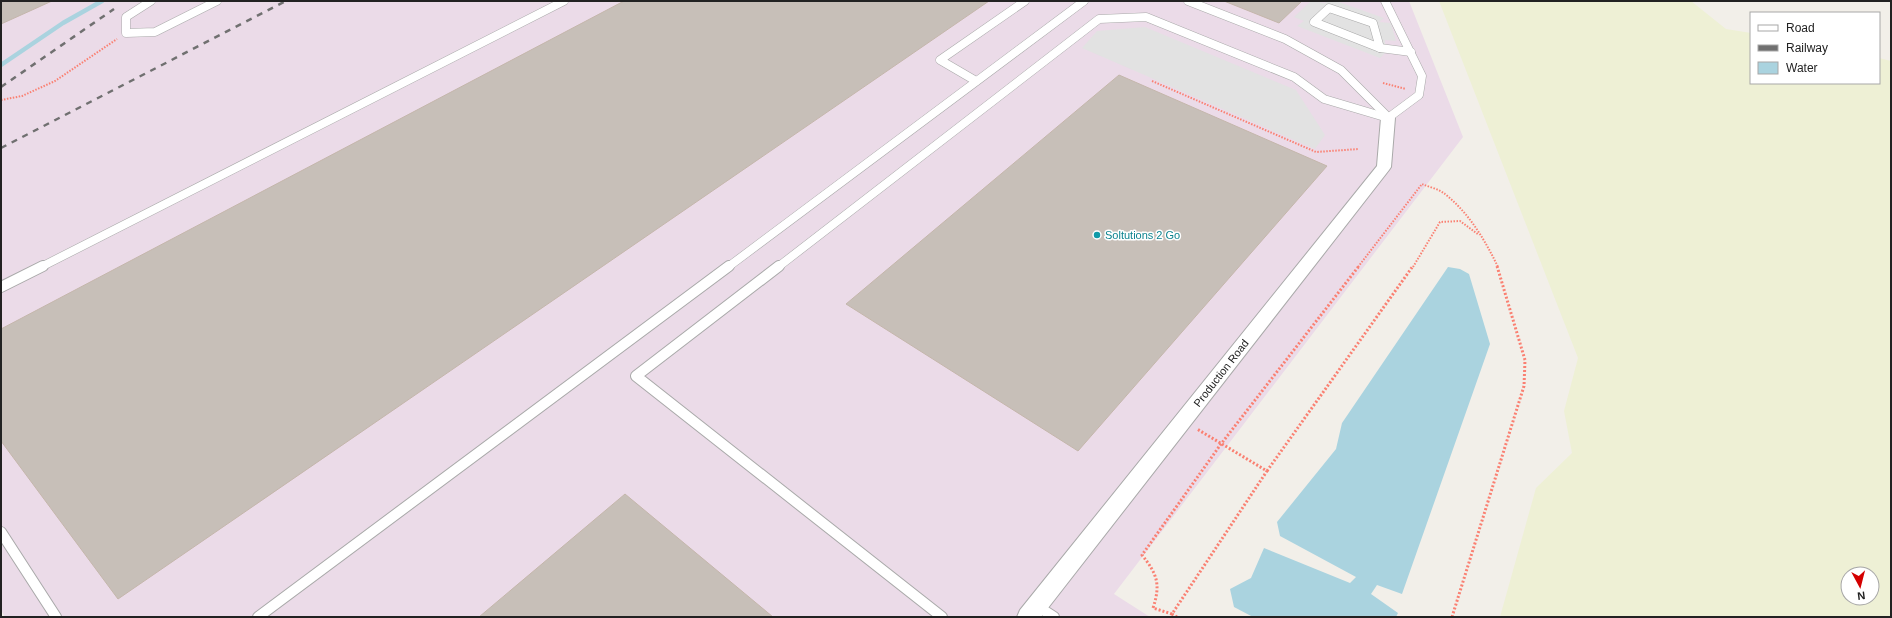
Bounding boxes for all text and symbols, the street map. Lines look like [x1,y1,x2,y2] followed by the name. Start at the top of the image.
[1750,12,1880,84] legend
[1786,21,1815,35] text: Road
[1786,41,1828,55] text: Railway
[1786,61,1818,75] text: Water
[1105,229,1180,241] place label: Soltutions 2 Go
[1092,230,1102,240] marker: Soltutions 2 Go
[1191,337,1251,409] street label: Production Road
[1840,566,1880,606] north arrow
[1856,589,1866,602] text: N

